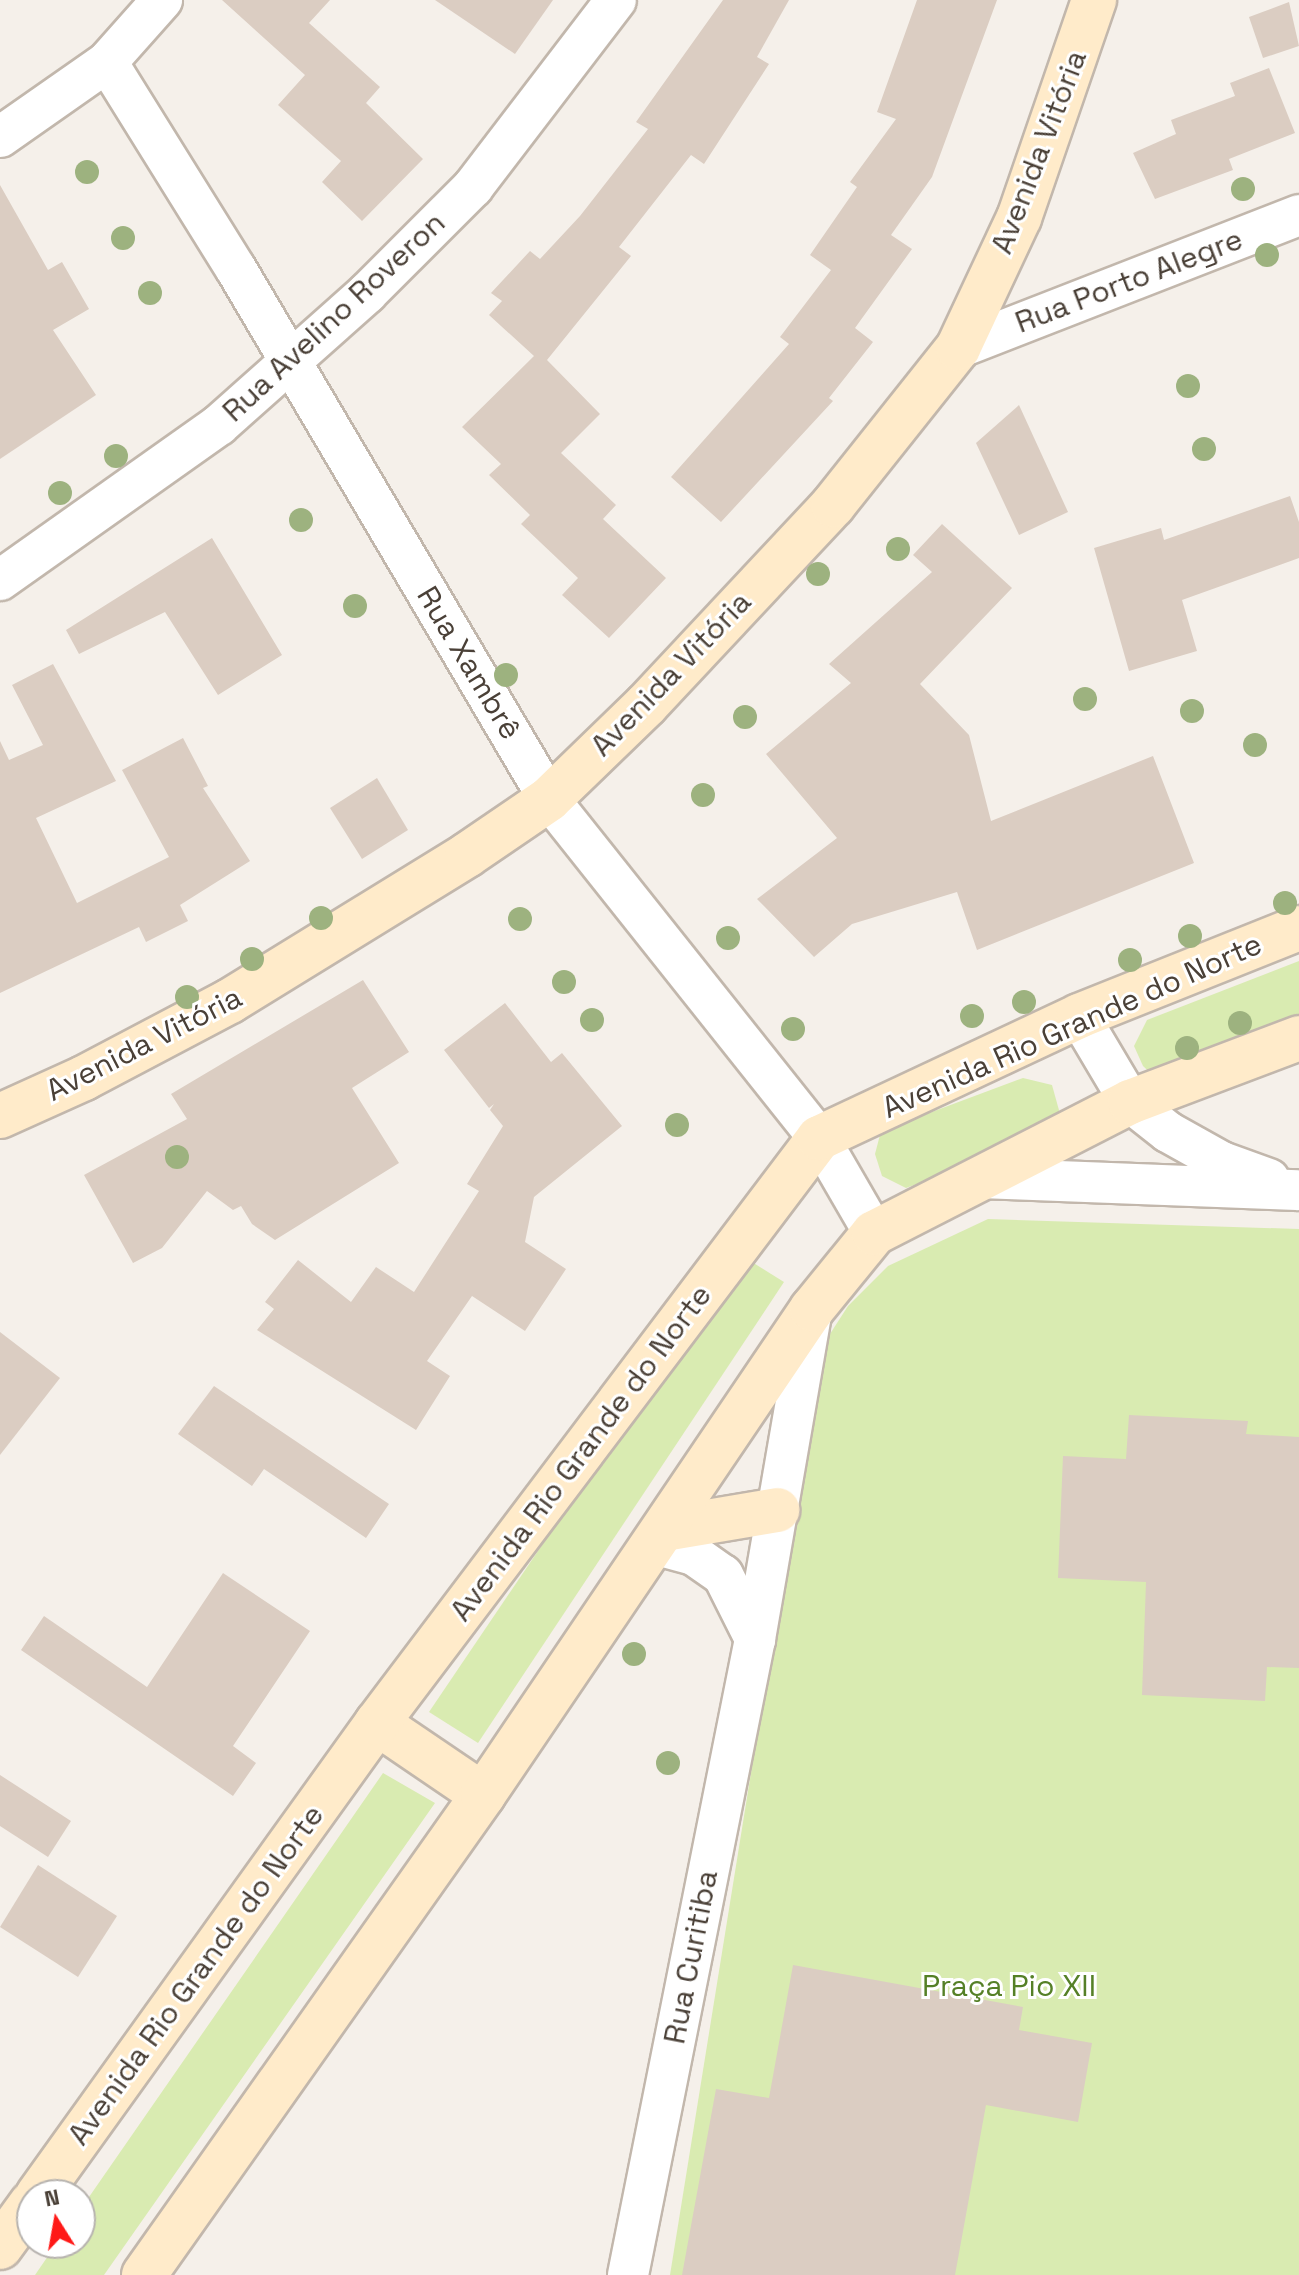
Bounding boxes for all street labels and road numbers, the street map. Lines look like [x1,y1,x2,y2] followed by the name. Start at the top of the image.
[984,45,1094,259] street label: Avenida Vitória
[215,205,453,429] street label: Rua Avelino Roveron
[1010,221,1248,341] street label: Rua Porto Alegre
[409,580,529,746] street label: Rua Xambrê
[583,584,759,764] street label: Avenida Vitória
[877,926,1267,1126] street label: Avenida Rio Grande do Norte
[40,979,248,1109] street label: Avenida Vitória
[443,1278,719,1628] street label: Avenida Rio Grande do Norte
[60,1798,332,2152] street label: Avenida Rio Grande do Norte
[657,1867,725,2047] street label: Rua Curitiba

